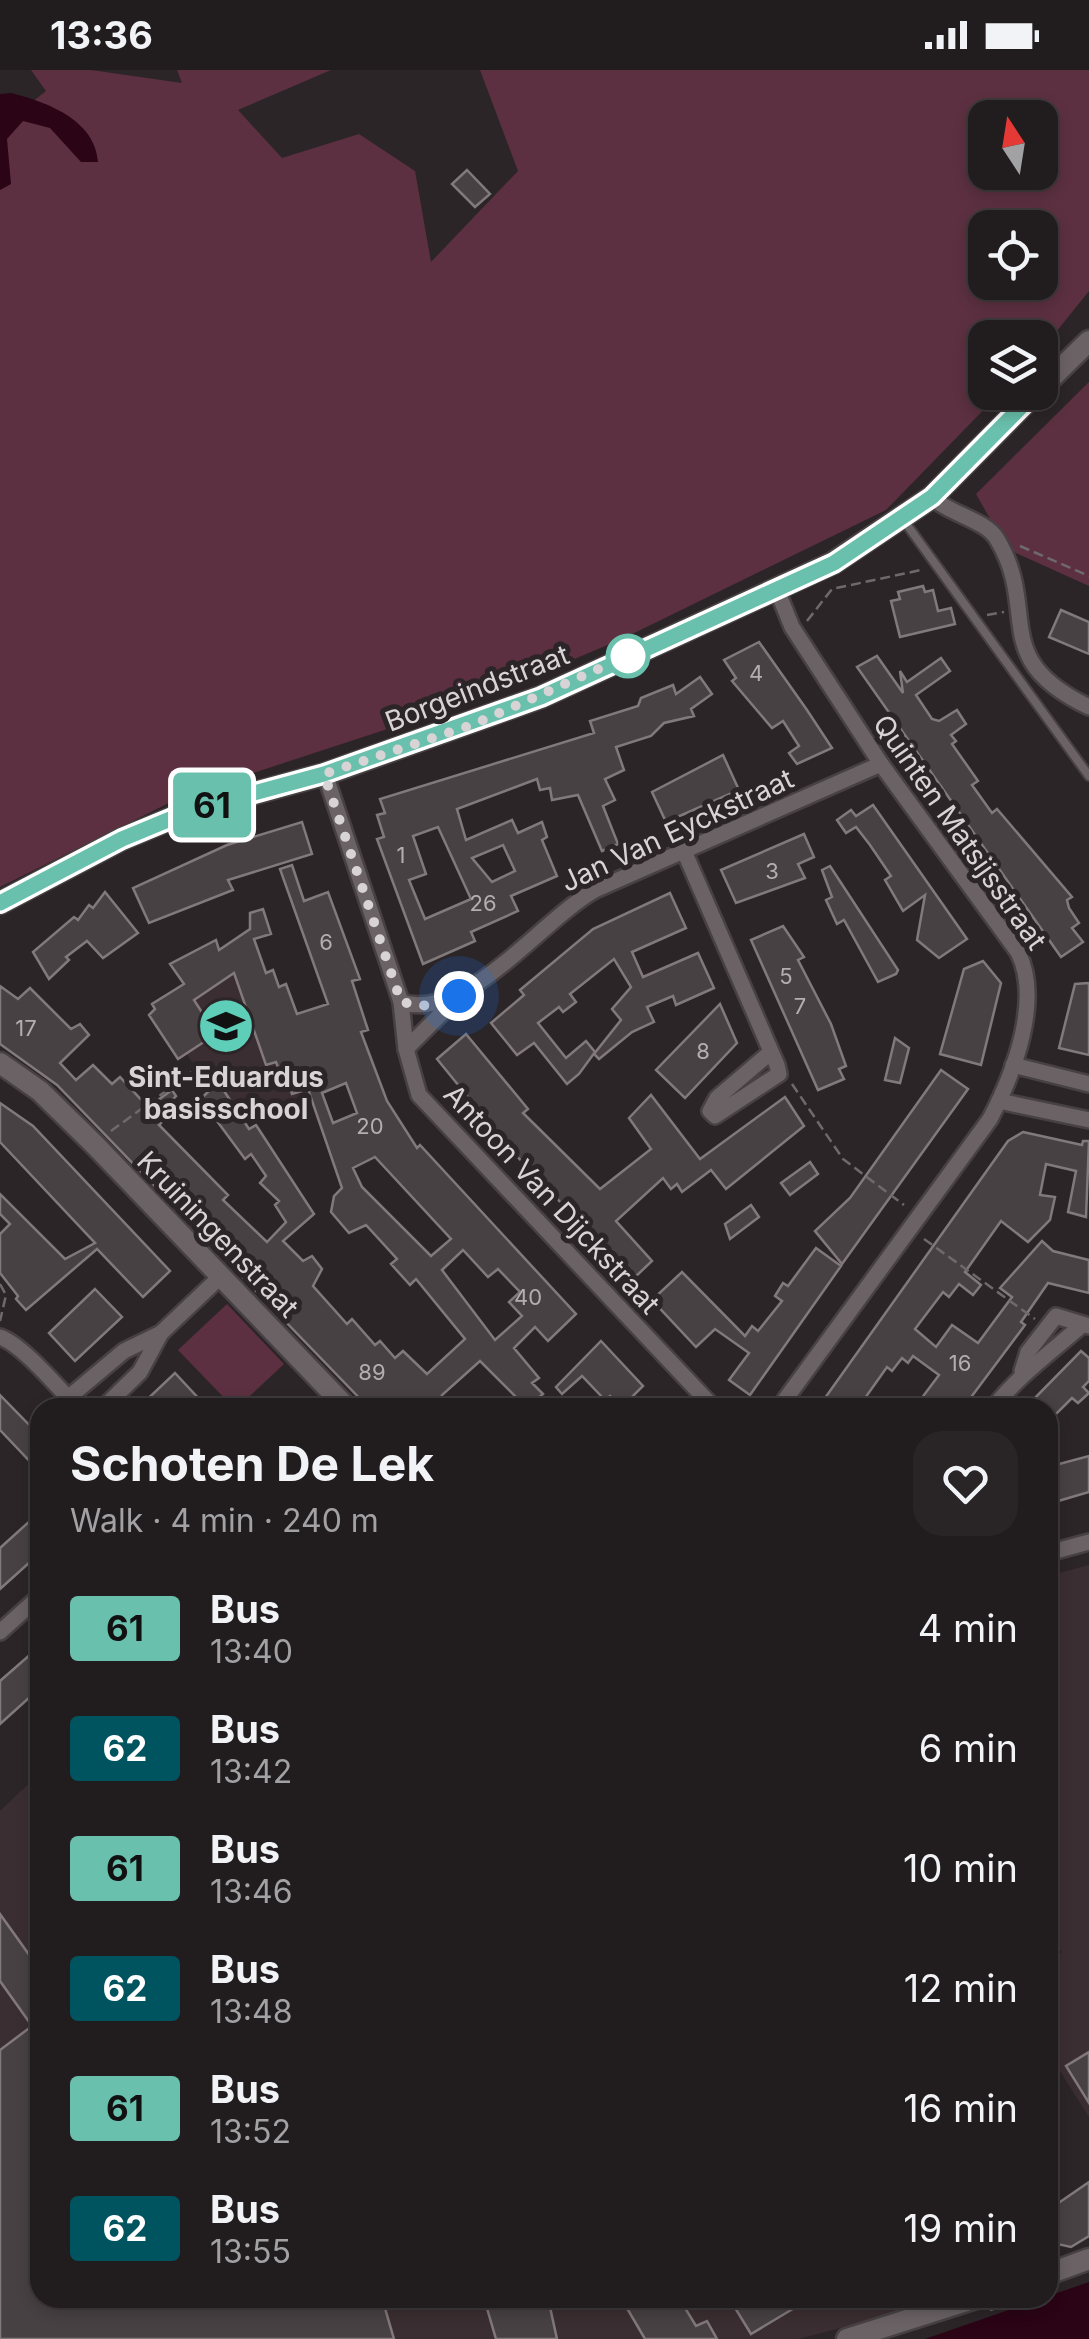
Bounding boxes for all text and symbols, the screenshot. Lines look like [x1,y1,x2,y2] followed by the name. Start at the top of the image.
[50,12,153,58] text: 13:36
[968,100,1058,190] north arrow
[968,100,1058,410] map controls
[968,210,1058,300] button: locate
[968,320,1058,410] button: layers
[607,635,649,677] unlabelled marker
[380,637,574,739] street label: Borgeindstraat
[749,660,763,686] house number: 4
[866,708,1054,956] street label: Quinten Matsijsstraat
[555,761,799,899] street label: Jan Van Eyckstraat
[167,772,257,838] line badge: 61
[193,784,231,826] text: 61
[397,842,405,868] house number: 1
[765,858,779,884] house number: 3
[469,890,497,916] house number: 26
[319,929,333,955] house number: 6
[779,963,793,989] house number: 5
[434,971,484,1021] your location
[794,993,806,1019] house number: 7
[196,996,256,1056] school or university icon: Sint-Eduardus basisschool
[15,1015,37,1041] house number: 17
[696,1038,710,1064] house number: 8
[128,1060,324,1126] place label: Sint-Eduardus basisschool
[437,1077,667,1321] street label: Antoon Van Dijckstraat
[356,1113,384,1139] house number: 20
[130,1144,306,1324] street label: Kruiningenstraat
[514,1284,542,1310] house number: 40
[949,1350,971,1376] house number: 16
[358,1359,386,1385] house number: 89
[913,1431,1018,1536] button: heart
[70,1434,434,1493] text: Schoten De Lek
[70,1501,379,1540] text: Walk · 4 min · 240 m
[210,1586,280,1632] text: Bus
[918,1605,1018,1651] text: 4 min
[106,1607,144,1649] text: 61
[210,1632,293,1671] text: 13:40
[210,1706,280,1752] text: Bus
[919,1725,1018,1771] text: 6 min
[103,1727,147,1769] text: 62
[210,1752,292,1791] text: 13:42
[210,1826,280,1872] text: Bus
[903,1845,1018,1891] text: 10 min
[106,1847,144,1889] text: 61
[210,1872,293,1911] text: 13:46
[210,1946,280,1992] text: Bus
[904,1965,1018,2011] text: 12 min
[103,1967,147,2009] text: 62
[210,1992,292,2031] text: 13:48
[210,2066,280,2112] text: Bus
[903,2085,1018,2131] text: 16 min
[106,2087,144,2129] text: 61
[210,2112,291,2151] text: 13:52
[210,2186,280,2232] text: Bus
[903,2205,1018,2251] text: 19 min
[103,2207,147,2249] text: 62
[210,2232,291,2271] text: 13:55

